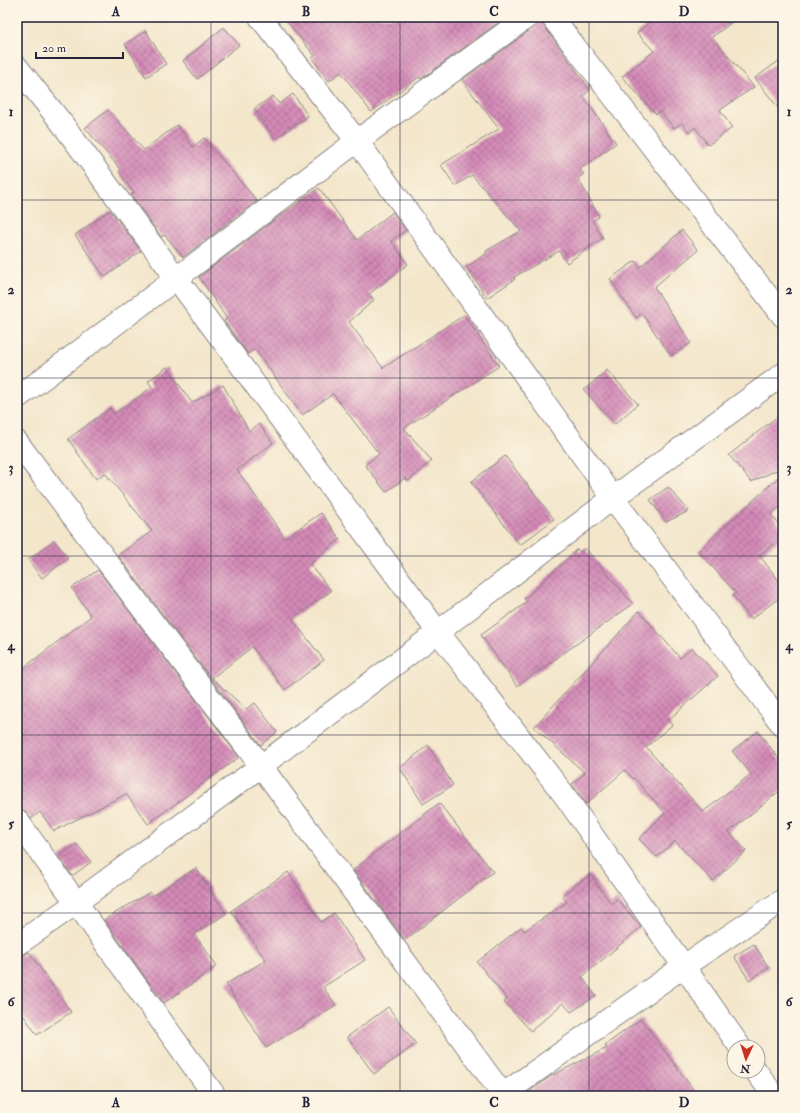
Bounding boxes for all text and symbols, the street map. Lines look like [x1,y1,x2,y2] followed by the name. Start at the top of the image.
[111,4,121,20] text: A
[302,4,310,20] text: B
[489,4,499,20] text: C
[679,4,690,20] text: D
[36,34,123,60] scale bar
[42,41,67,56] text: 20 m
[9,104,14,120] text: 1
[787,104,792,120] text: 1
[8,282,15,298] text: 2
[786,282,793,298] text: 2
[9,460,14,476] text: 3
[787,460,792,476] text: 3
[6,638,15,654] text: 4
[784,638,793,654] text: 4
[8,816,14,832] text: 5
[786,816,792,832] text: 5
[8,994,16,1010] text: 6
[786,994,794,1010] text: 6
[726,1039,766,1079] north arrow
[739,1062,752,1075] text: N
[111,1095,121,1111] text: A
[302,1095,310,1111] text: B
[489,1095,499,1111] text: C
[679,1095,690,1111] text: D

